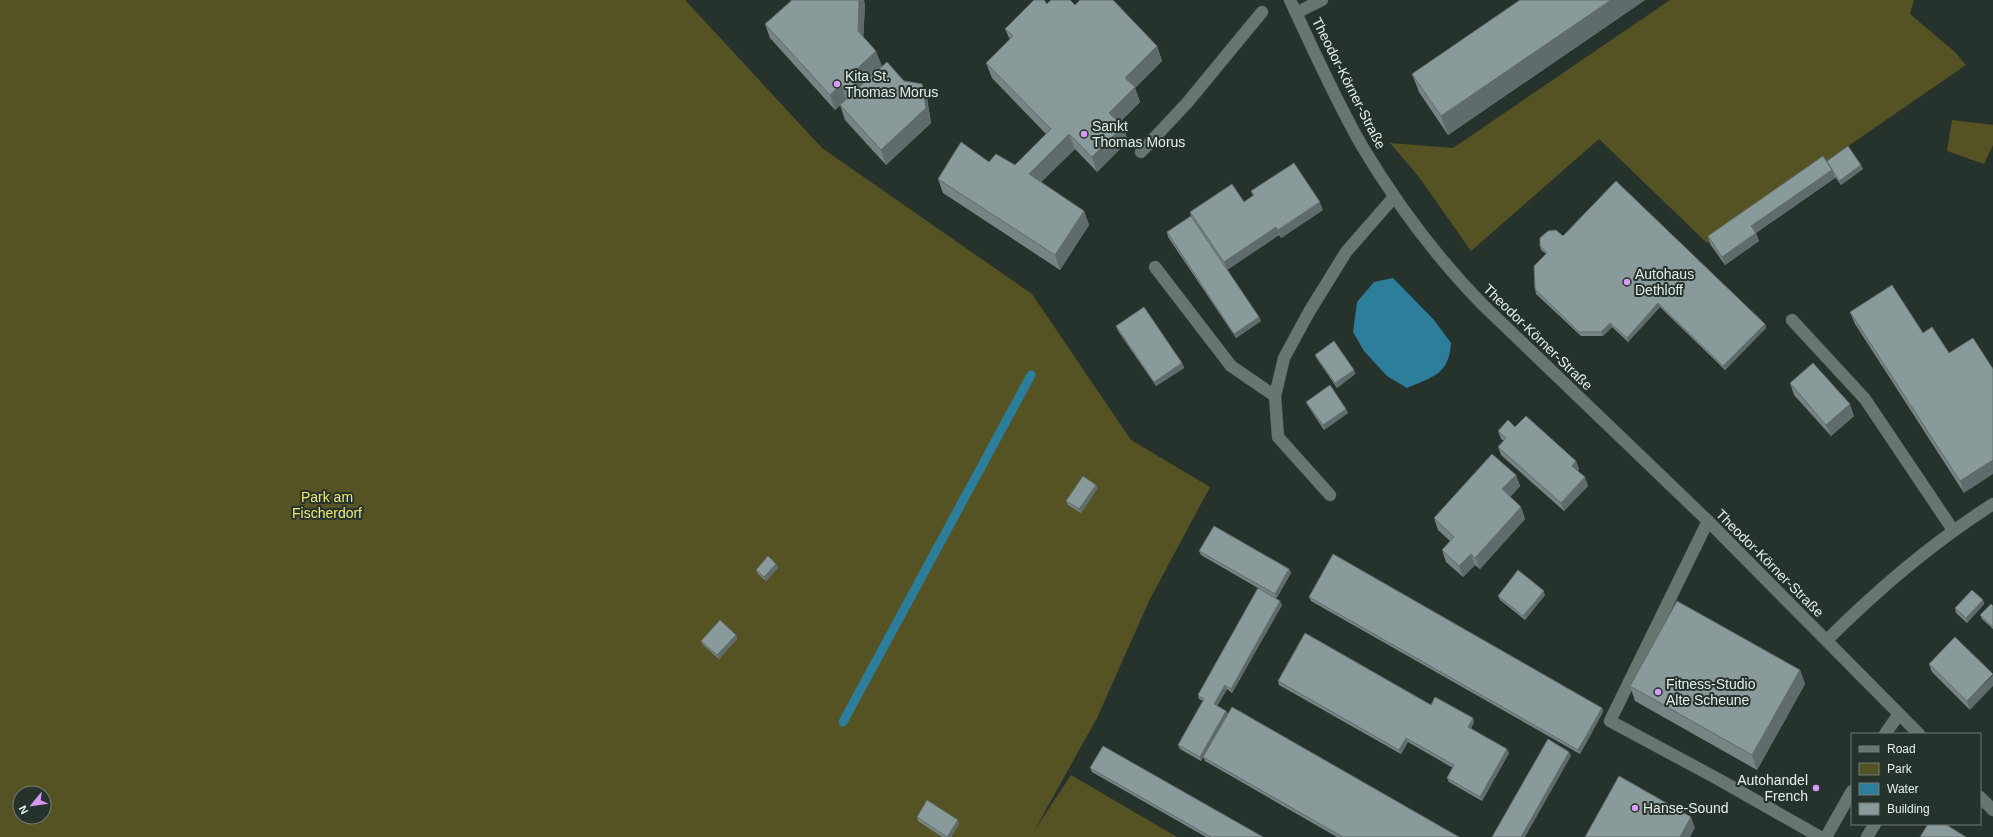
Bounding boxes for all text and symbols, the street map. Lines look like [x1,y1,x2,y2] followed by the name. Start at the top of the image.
[1309,15,1389,152] street label: Theodor-Körner-Straße
[845,68,938,100] place label: Kita St. Thomas Morus
[832,79,842,89] marker: Kita St. Thomas Morus
[1092,118,1185,150] place label: Sankt Thomas Morus
[1079,129,1089,139] marker: Sankt Thomas Morus
[1635,266,1694,298] place label: Autohaus Dethloff
[1622,277,1632,287] marker: Autohaus Dethloff
[1480,281,1596,393] street label: Theodor-Körner-Straße
[292,489,362,521] park label: Park am Fischerdorf
[1713,506,1827,620] street label: Theodor-Körner-Straße
[1666,676,1756,708] place label: Fitness-Studio Alte Scheune
[1653,687,1663,697] marker: Fitness-Studio Alte Scheune
[1851,733,1981,825] legend
[1887,742,1916,756] text: Road
[1887,762,1913,776] text: Park
[1737,772,1808,804] place label: Autohandel French
[1887,782,1919,796] text: Water
[1811,783,1821,793] marker: Autohandel French
[12,785,52,825] north arrow
[1643,800,1729,816] place label: Hanse-Sound
[1887,802,1930,816] text: Building
[16,803,30,816] text: N
[1630,803,1640,813] marker: Hanse-Sound

